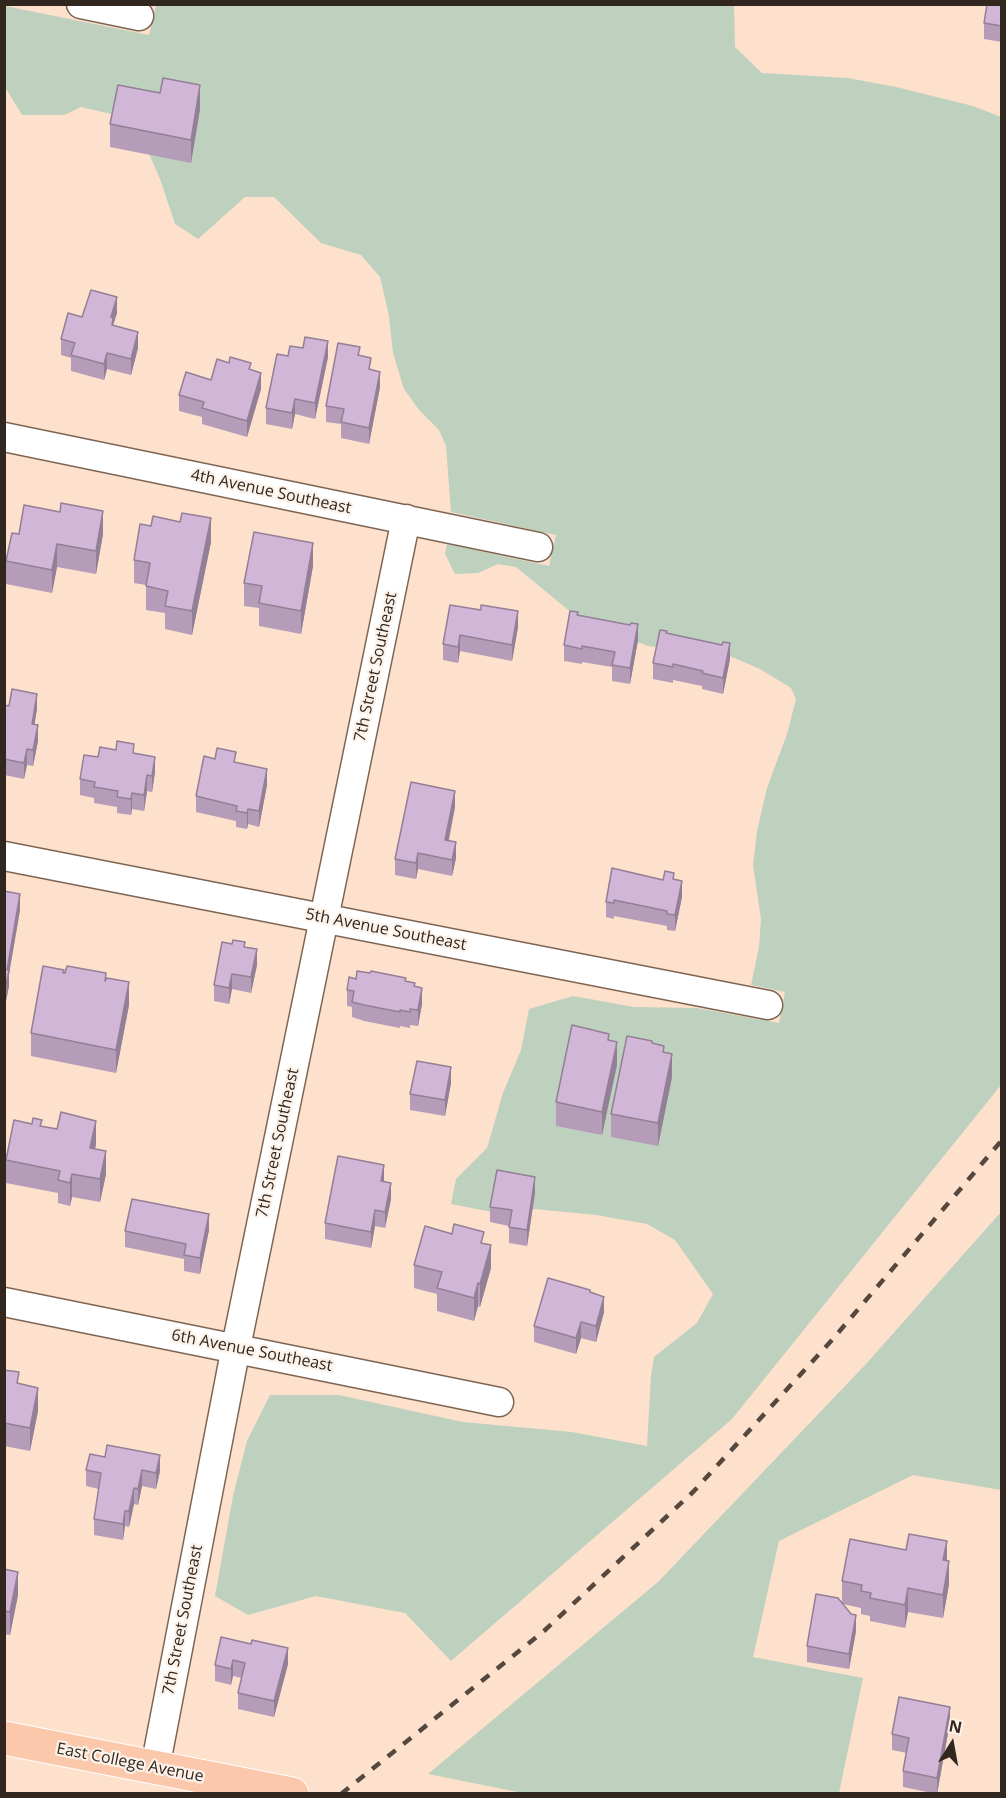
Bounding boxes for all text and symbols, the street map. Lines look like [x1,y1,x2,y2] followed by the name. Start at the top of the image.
[189,466,353,518] street label: 4th Avenue Southeast
[351,590,401,744] street label: 7th Street Southeast
[304,905,468,955] street label: 5th Avenue Southeast
[253,1066,303,1220] street label: 7th Street Southeast
[170,1326,334,1376] street label: 6th Avenue Southeast
[159,1543,207,1697] street label: 7th Street Southeast
[922,1714,982,1774] north arrow
[947,1714,964,1738] text: N
[55,1739,205,1787] street label: East College Avenue

